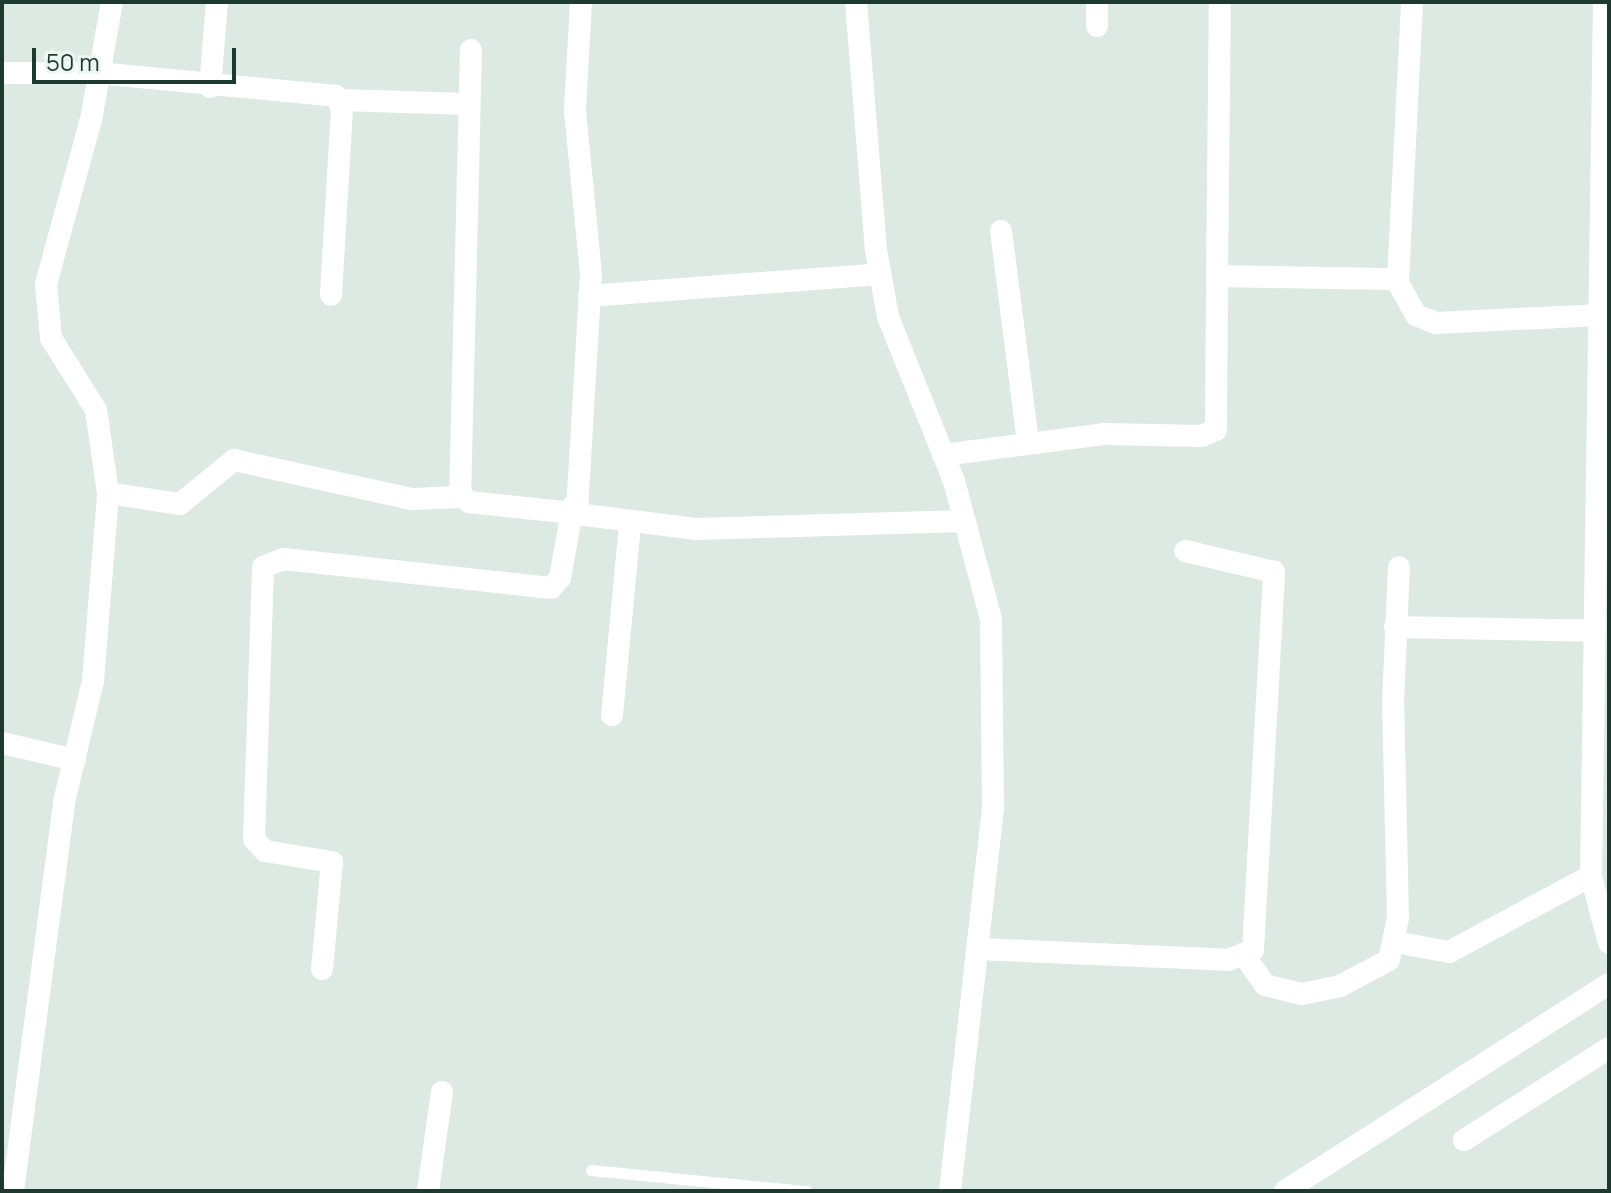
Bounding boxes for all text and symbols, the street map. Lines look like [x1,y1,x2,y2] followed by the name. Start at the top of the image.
[36,32,240,82] scale bar
[46,45,100,78] text: 50 m

